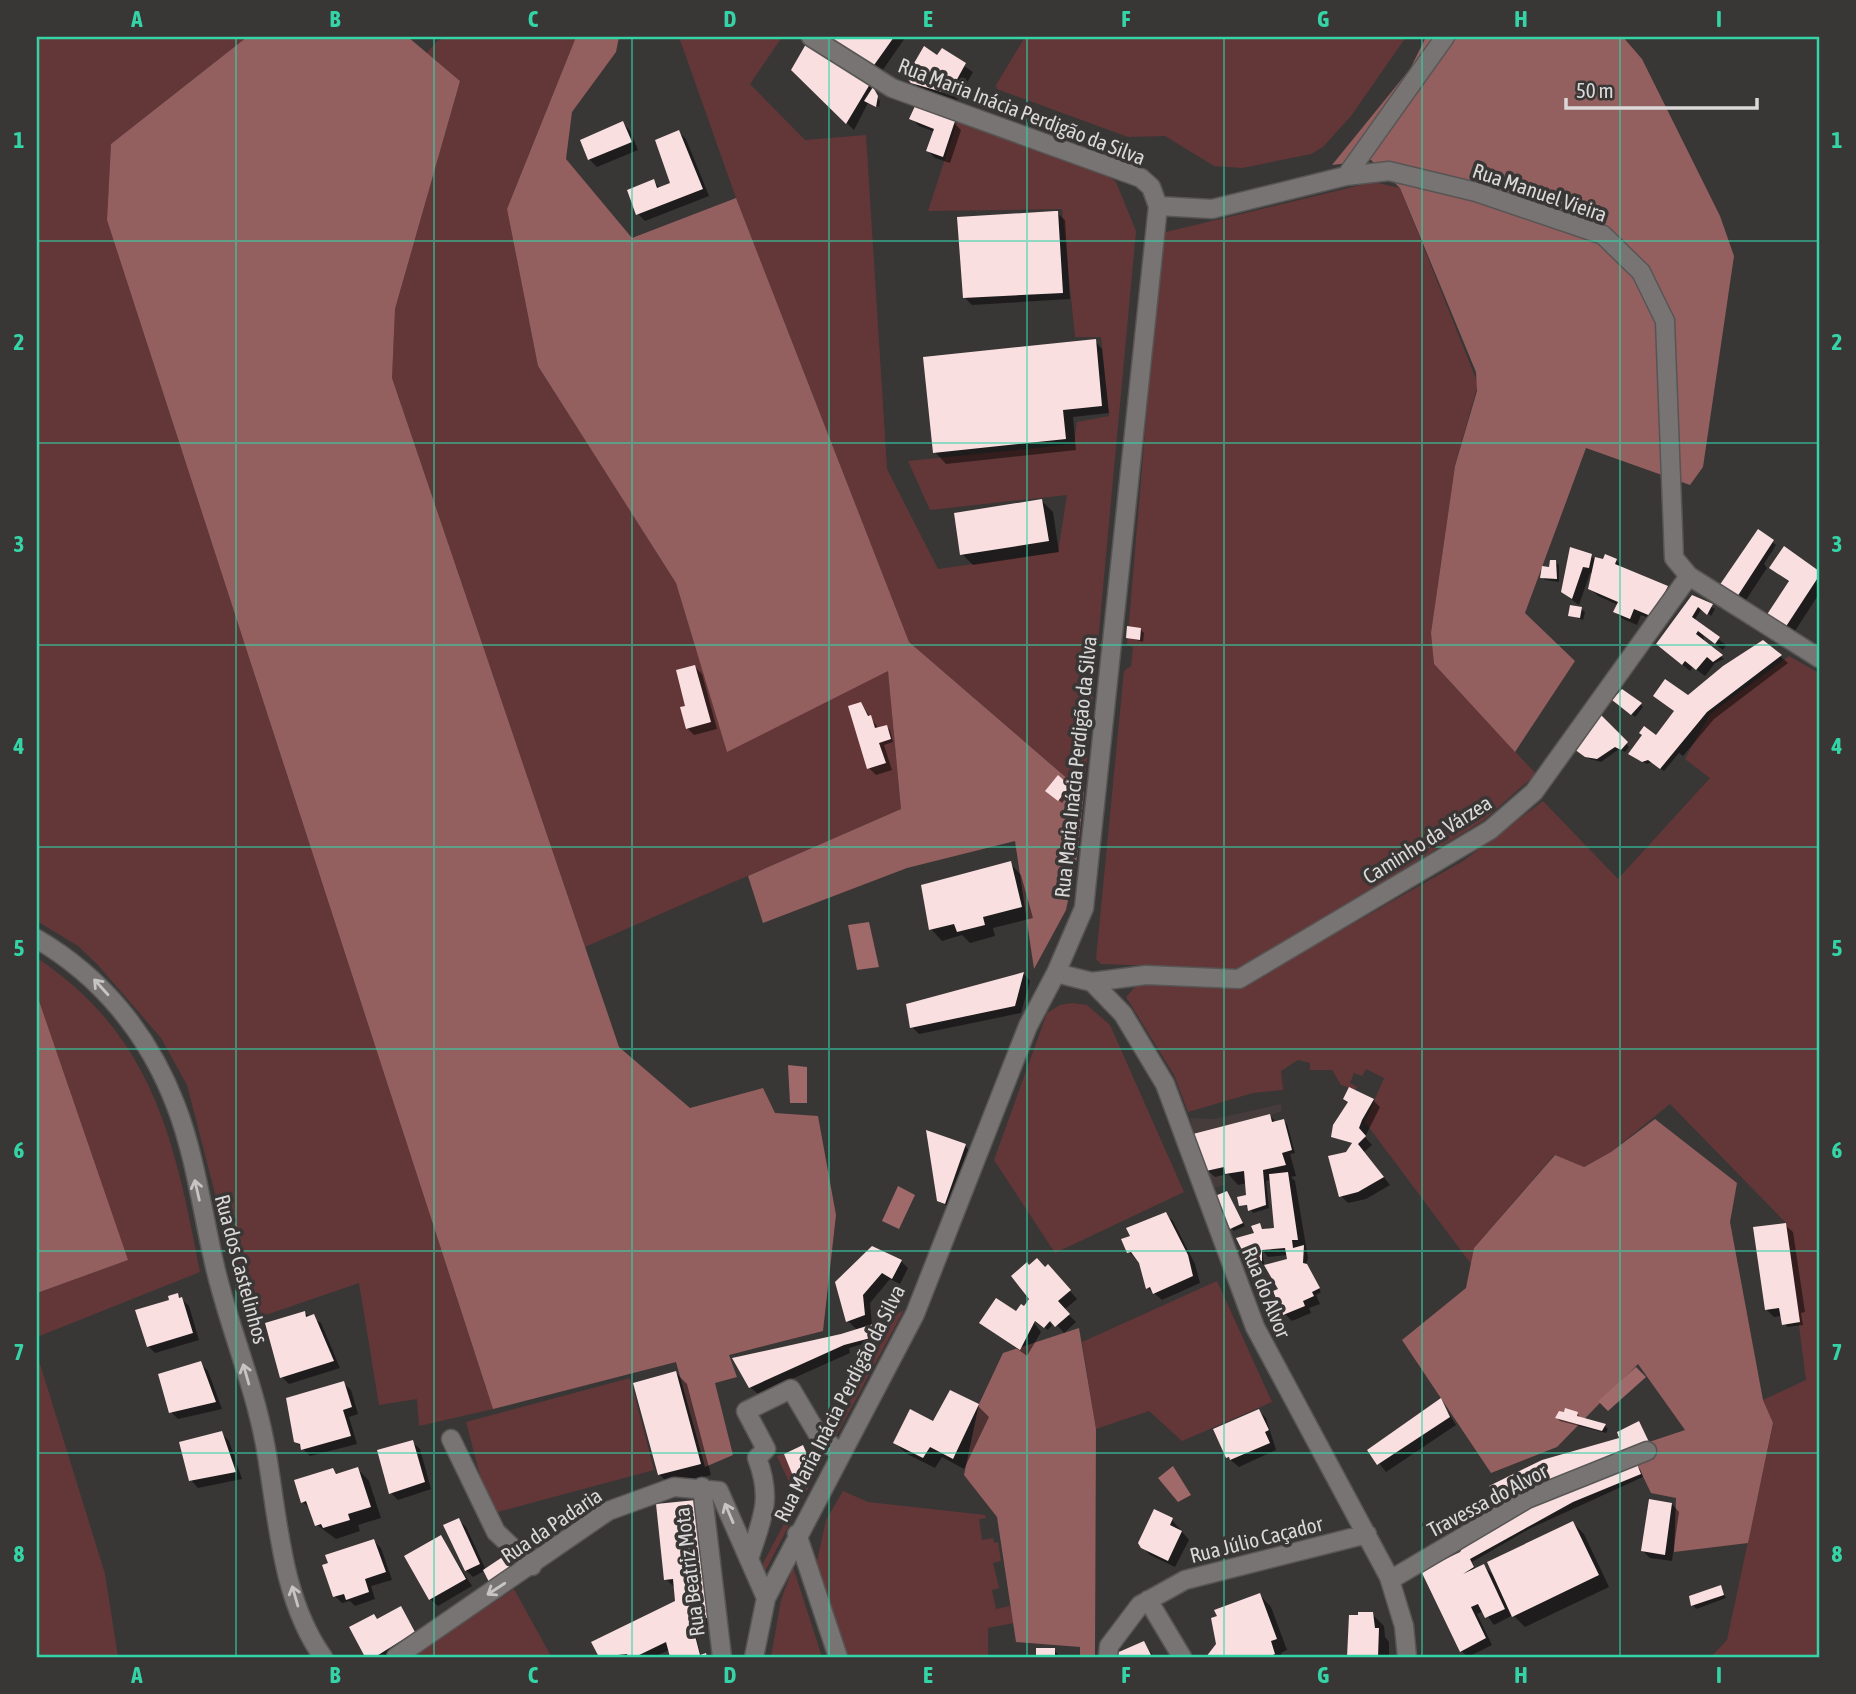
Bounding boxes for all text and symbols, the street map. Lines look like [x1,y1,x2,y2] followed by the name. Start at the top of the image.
[130,6,143,32] text: A
[330,6,341,32] text: B
[528,6,539,32] text: C
[724,6,737,32] text: D
[923,6,933,32] text: E
[1121,6,1131,32] text: F
[1317,6,1329,32] text: G
[1514,6,1528,32] text: H
[1716,6,1722,32] text: I
[895,53,1149,169] street label: Rua Maria Inácia Perdigão da Silva
[1566,66,1756,110] scale bar
[1576,78,1614,102] text: 50 m
[14,127,25,153] text: 1
[1832,127,1843,153] text: 1
[1470,158,1610,226] street label: Rua Manuel Vieira
[14,329,24,355] text: 2
[1832,329,1842,355] text: 2
[14,531,24,557] text: 3
[1832,531,1842,557] text: 3
[1049,635,1101,899] street label: Rua Maria Inácia Perdigão da Silva
[13,733,25,759] text: 4
[1831,733,1843,759] text: 4
[1358,790,1496,888] street label: Caminho da Várzea
[14,935,25,961] text: 5
[1832,935,1843,961] text: 5
[93,979,110,996] one-way arrow
[14,1137,25,1163] text: 6
[1832,1137,1843,1163] text: 6
[190,1179,204,1202] one-way arrow
[211,1192,273,1346] street label: Rua dos Castelinhos
[1238,1243,1296,1342] street label: Rua do Alvor
[769,1280,909,1526] street label: Rua Maria Inácia Perdigão da Silva
[14,1339,24,1365] text: 7
[1832,1339,1842,1365] text: 7
[239,1363,252,1385] one-way arrow
[1423,1458,1552,1542] street label: Travessa do Alvor
[496,1483,606,1567] street label: Rua da Padaria
[722,1503,735,1524] one-way arrow
[669,1506,709,1638] street label: Rua Beatriz Mota
[1187,1511,1326,1567] street label: Rua Júlio Caçador
[14,1541,25,1567] text: 8
[1832,1541,1843,1567] text: 8
[486,1583,506,1597] one-way arrow
[287,1585,300,1607] one-way arrow
[130,1662,143,1688] text: A
[330,1662,341,1688] text: B
[528,1662,539,1688] text: C
[724,1662,737,1688] text: D
[923,1662,933,1688] text: E
[1121,1662,1131,1688] text: F
[1317,1662,1329,1688] text: G
[1514,1662,1528,1688] text: H
[1716,1662,1722,1688] text: I

